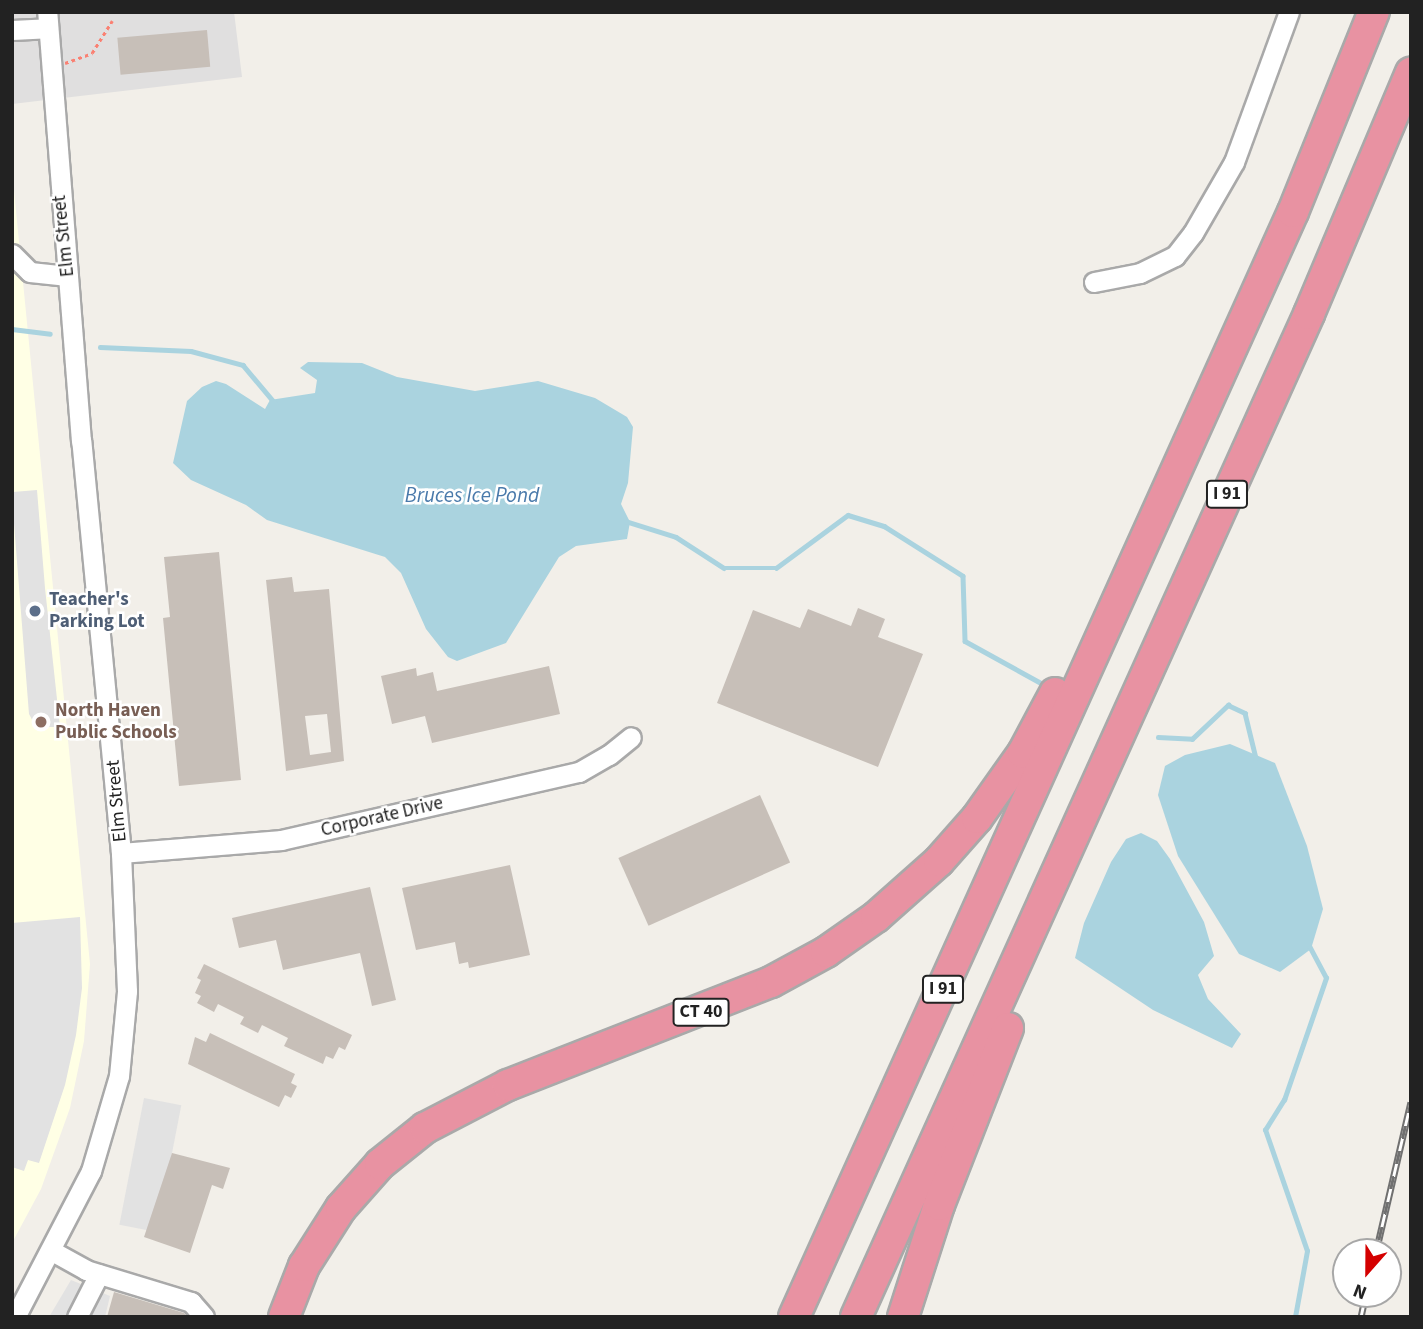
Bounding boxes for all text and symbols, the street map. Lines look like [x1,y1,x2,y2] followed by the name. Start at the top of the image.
[48,194,80,278] street label: Elm Street
[1204,480,1250,508] road number: I 91
[405,482,539,508] water label: Bruces Ice Pond
[49,589,145,633] place label: Teacher's Parking Lot
[27,603,43,619] marker: Teacher's Parking Lot
[55,700,177,744] place label: North Haven Public Schools
[33,714,49,730] marker: North Haven Public Schools
[102,759,132,843] street label: Elm Street
[319,792,445,842] street label: Corporate Drive
[920,974,966,1004] road number: I 91
[671,998,731,1027] road number: CT 40
[1332,1238,1402,1308] north arrow
[1349,1276,1371,1306] text: N

